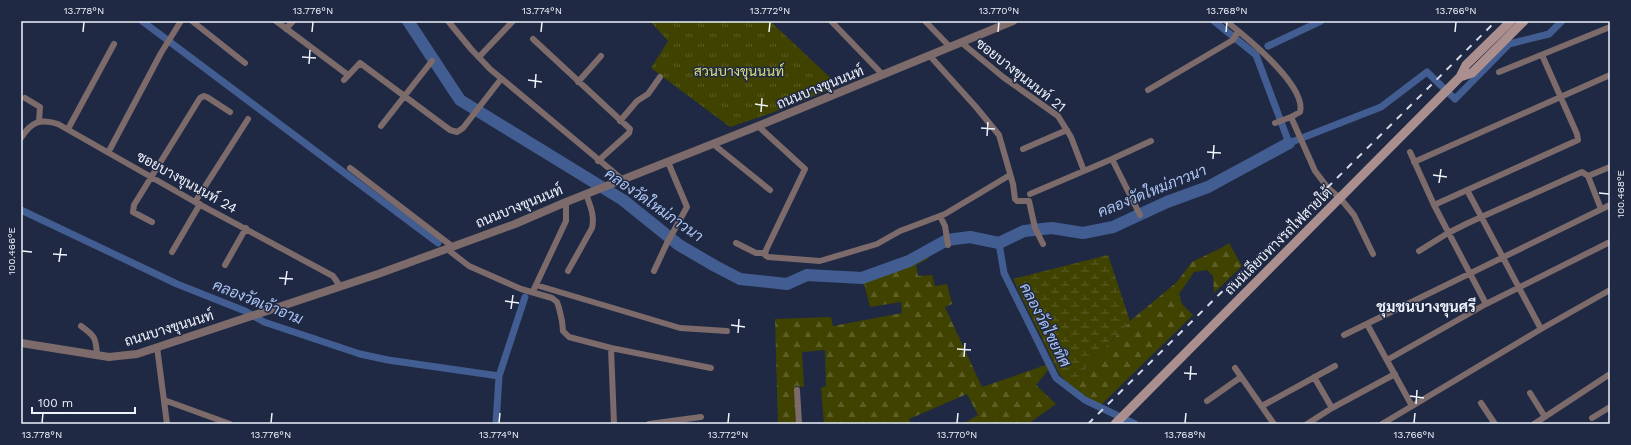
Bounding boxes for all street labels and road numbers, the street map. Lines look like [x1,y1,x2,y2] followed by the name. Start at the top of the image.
[972,34,1070,117] street label: ซอยบางขุนนนท์ 21
[774,61,867,114] street label: ถนนบางขุนนนท์
[133,147,241,218] street label: ซอยบางขุนนนท์ 24
[473,180,566,233] street label: ถนนบางขุนนนท์
[1220,183,1336,298] street label: ถนนเลียบทางรถไฟสายใต้
[122,306,216,351] street label: ถนนบางขุนนนท์

